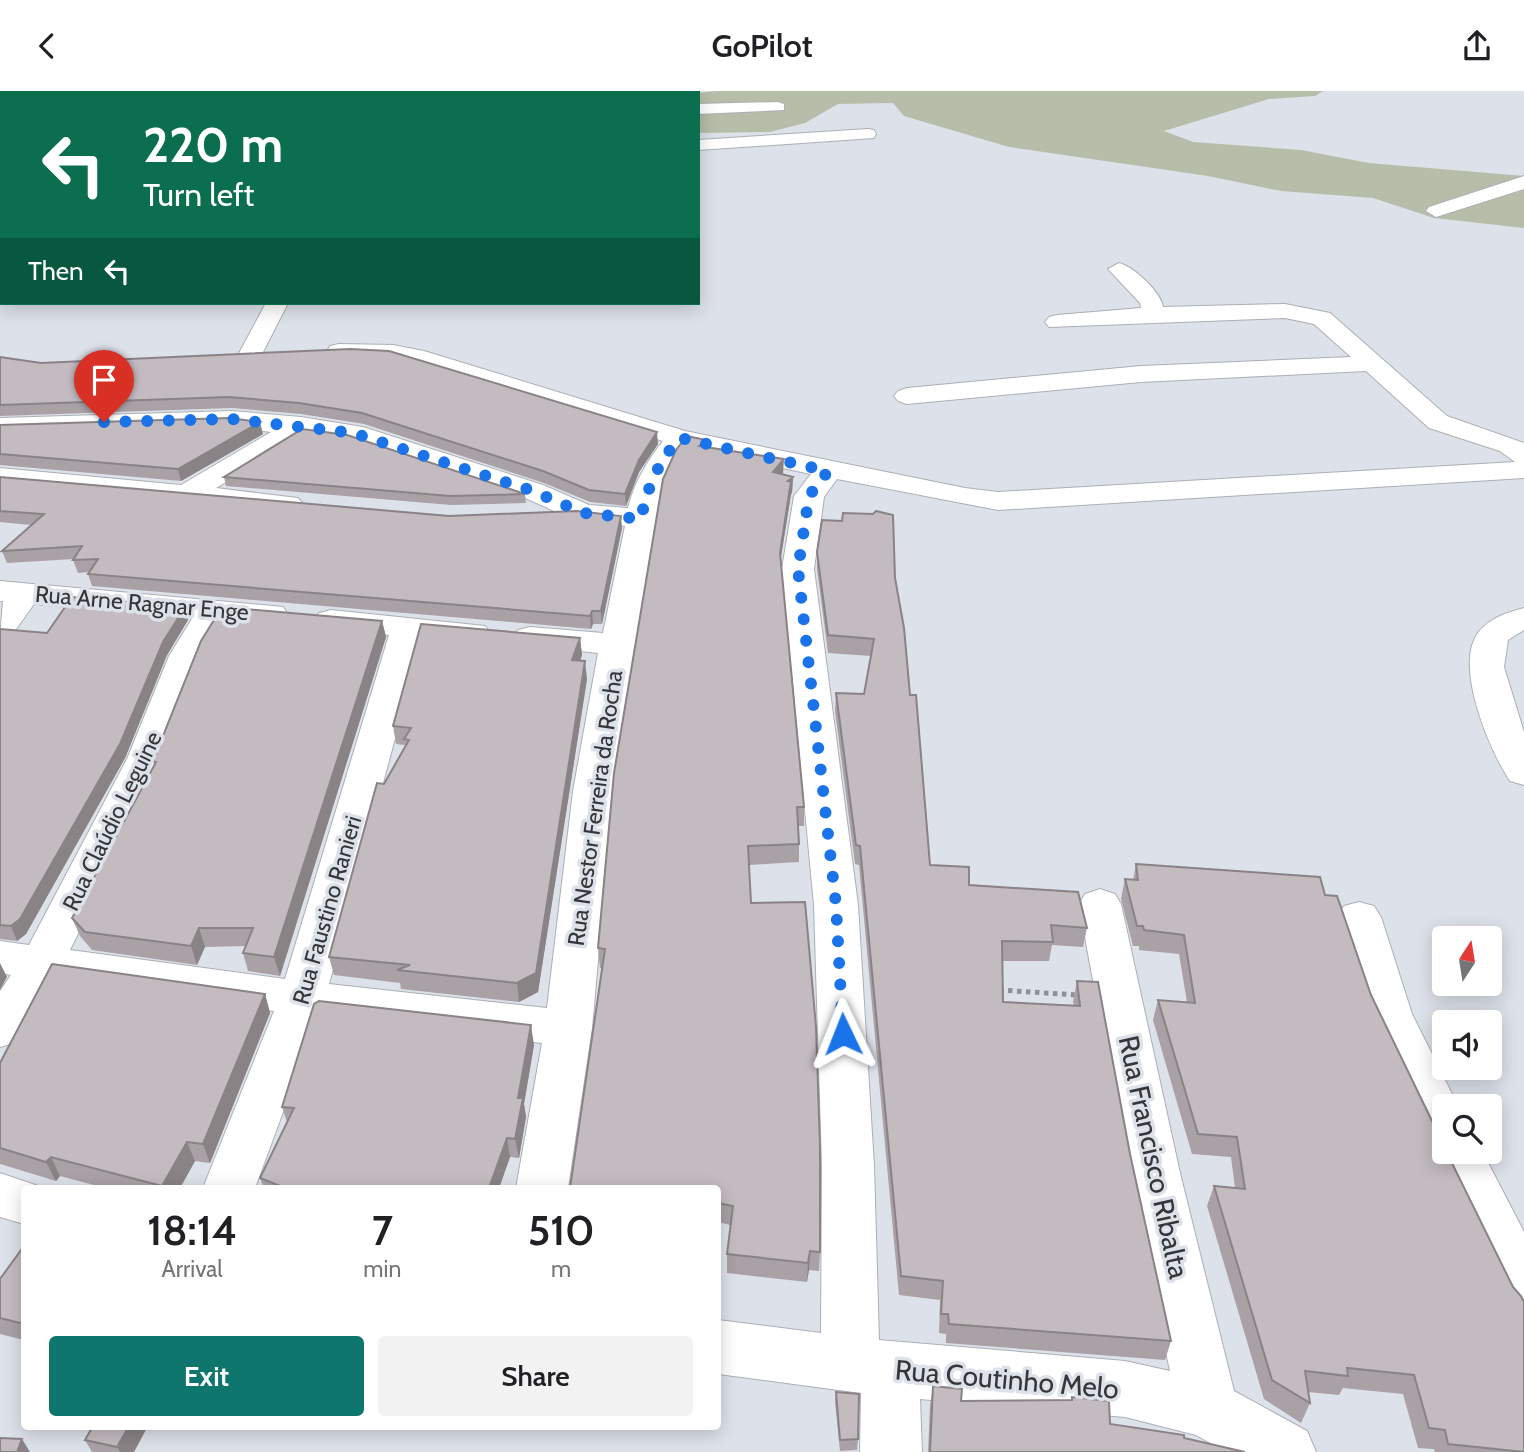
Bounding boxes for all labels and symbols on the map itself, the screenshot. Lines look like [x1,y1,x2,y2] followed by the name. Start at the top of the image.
[74,350,134,422] pin
[34,580,250,626] street label: Rua Arne Ragnar Enge
[562,669,628,947] street label: Rua Nestor Ferreira da Rocha
[56,727,168,915] street label: Rua Claúdio Leguine
[287,812,367,1008] street label: Rua Faustino Ranieri
[1432,926,1502,996] north arrow
[806,997,880,1071] position arrow
[1112,1032,1196,1282] street label: Rua Francisco Ribalta
[894,1352,1120,1406] street label: Rua Coutinho Melo

